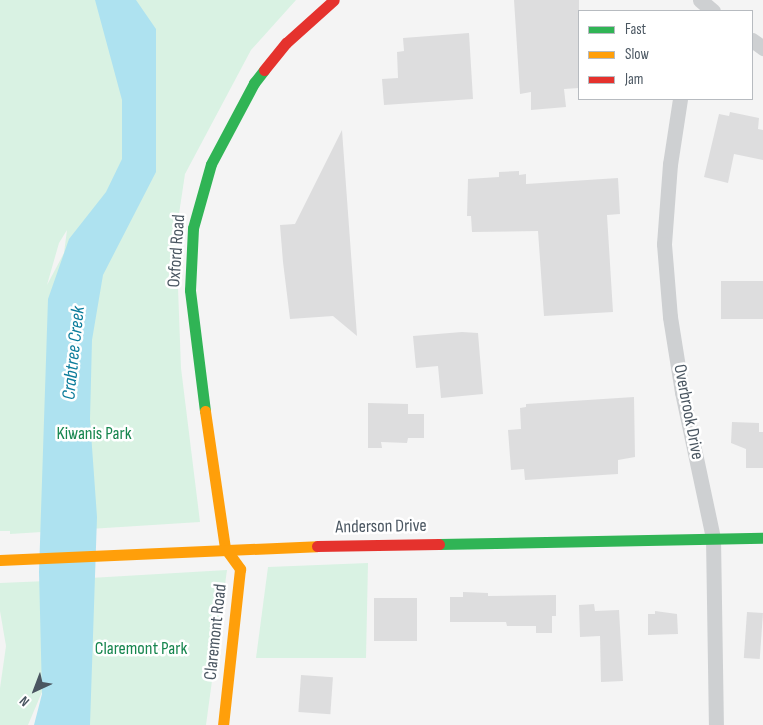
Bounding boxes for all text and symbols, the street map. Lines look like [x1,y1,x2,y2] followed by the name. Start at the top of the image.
[578,10,753,100] legend
[625,20,646,39] text: Fast
[625,45,649,64] text: Slow
[625,70,643,89] text: Jam
[164,214,190,288] street label: Oxford Road
[58,305,90,401] water label: Crabtree Creek
[668,363,708,461] street label: Overbrook Drive
[56,423,132,445] park label: Kiwanis Park
[335,515,427,539] street label: Anderson Drive
[200,583,232,681] street label: Claremont Road
[95,638,187,660] park label: Claremont Park
[10,665,60,715] north arrow
[16,693,33,710] text: N

